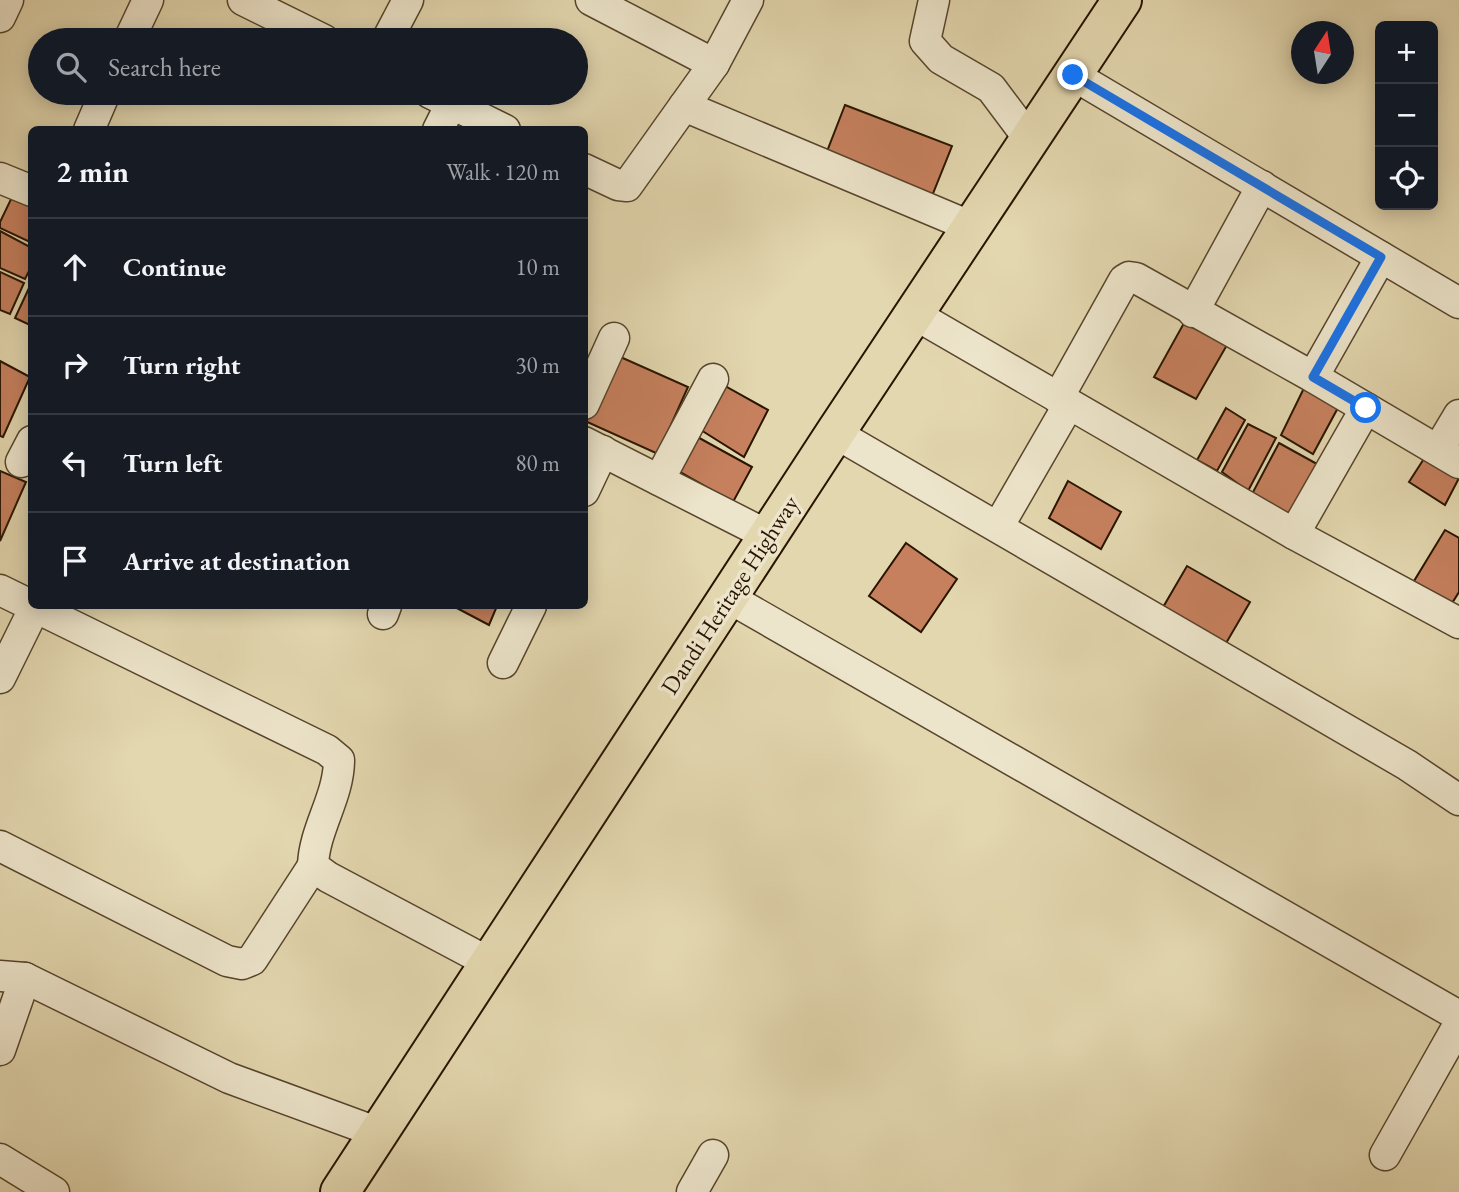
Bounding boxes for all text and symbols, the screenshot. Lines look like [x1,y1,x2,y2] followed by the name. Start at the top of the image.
[1291,21,1354,84] north arrow
[1375,21,1438,210] map controls
[1375,21,1438,84] button: +
[28,28,588,105] search box
[52,48,90,86] icon: search
[108,50,221,84] text: Search here
[1057,59,1088,90] route end
[1375,84,1438,147] button: −
[1375,147,1438,210] button: locate
[56,152,129,191] text: 2 min
[446,157,560,187] text: Walk · 120 m
[56,248,94,286] icon: ahead
[123,250,226,284] text: Continue
[515,252,560,282] text: 10 m
[56,346,94,384] icon: right
[123,348,241,382] text: Turn right
[515,350,560,380] text: 30 m
[1350,392,1381,423] route start
[56,444,94,482] icon: left
[123,446,222,480] text: Turn left
[515,448,560,478] text: 80 m
[654,489,806,700] street label: Dandi Heritage Highway
[56,542,94,580] icon: arrive
[123,544,350,578] text: Arrive at destination

